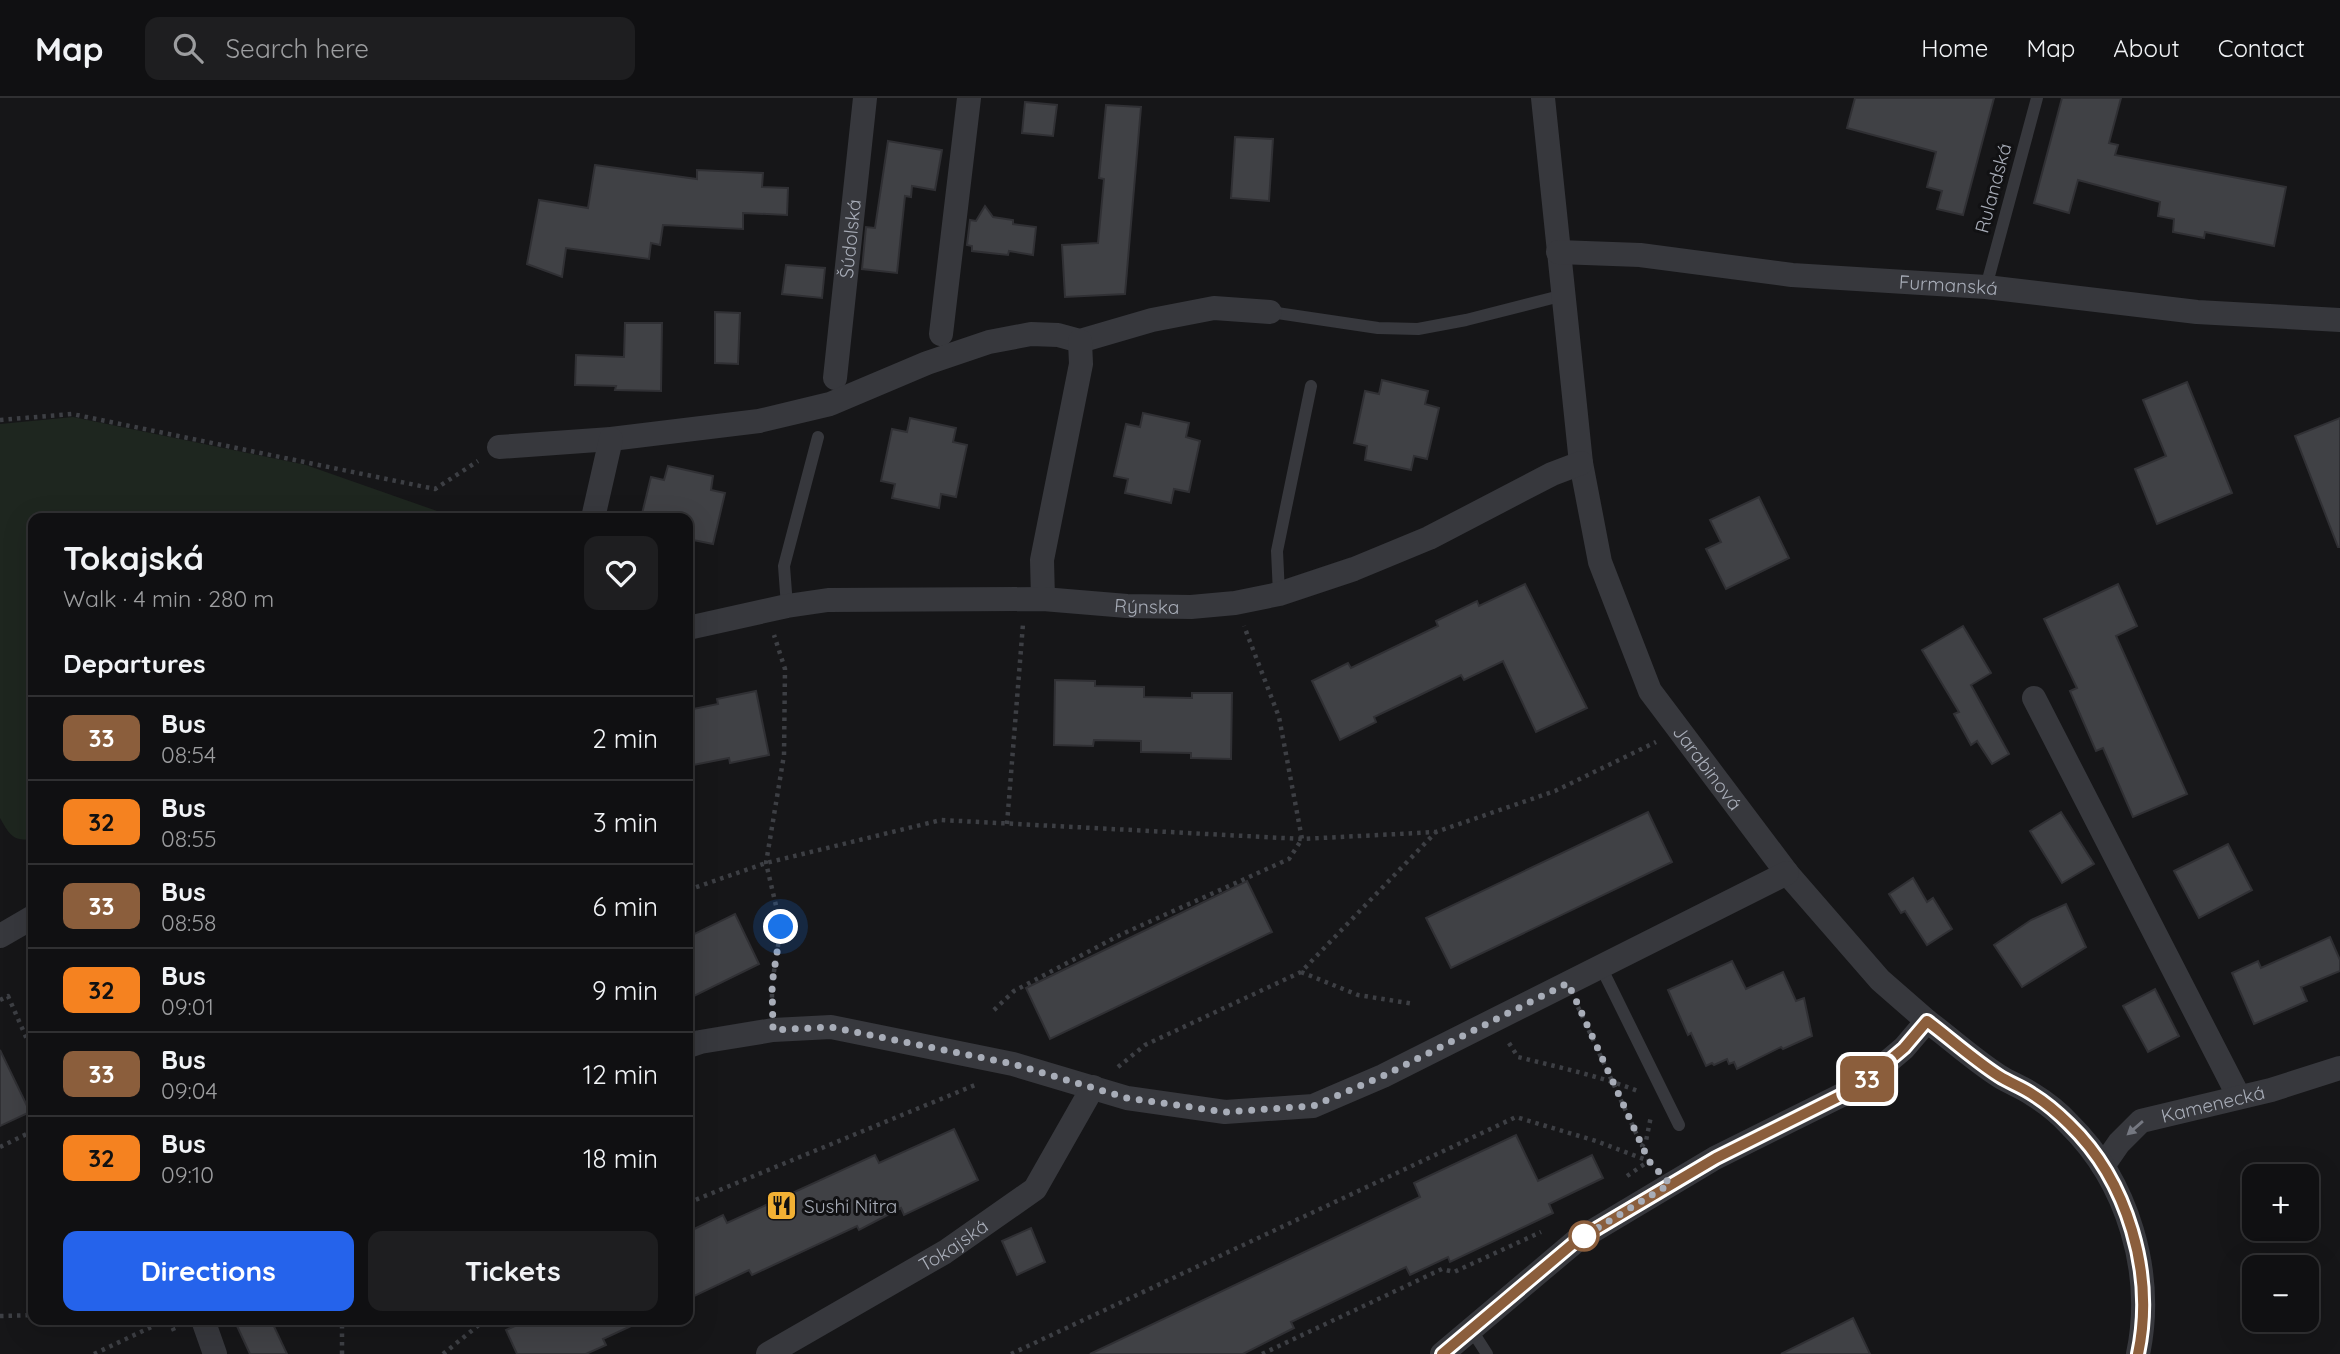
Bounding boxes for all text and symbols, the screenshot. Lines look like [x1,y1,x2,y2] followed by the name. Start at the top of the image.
[145,17,635,80] search box
[35,28,103,69] text: Map
[169,29,207,67] icon: search
[225,32,369,65] text: Search here
[1921,33,1988,63] text: Home
[2026,33,2075,63] text: Map
[2113,33,2180,63] text: About
[2218,33,2305,63] text: Contact
[1969,140,2017,236] street label: Rulandská
[834,198,866,280] street label: Šúdolská
[1898,270,1999,300] street label: Furmanská
[584,536,658,610] button: heart
[63,537,204,578] text: Tokajská
[63,584,274,613] text: Walk · 4 min · 280 m
[1113,593,1180,619] street label: Rýnska
[63,647,206,680] text: Departures
[161,707,206,740] text: Bus
[1668,720,1747,815] street label: Jarabinová
[592,722,658,755] text: 2 min
[89,723,114,753] text: 33
[161,740,216,769] text: 08:54
[161,791,206,824] text: Bus
[593,806,658,839] text: 3 min
[88,807,115,837] text: 32
[161,824,216,853] text: 08:55
[161,875,206,908] text: Bus
[593,890,658,923] text: 6 min
[89,891,114,921] text: 33
[161,908,216,937] text: 08:58
[763,909,798,944] your location
[161,959,206,992] text: Bus
[592,974,658,1007] text: 9 min
[88,975,115,1005] text: 32
[161,992,214,1021] text: 09:01
[161,1043,206,1076] text: Bus
[1836,1056,1898,1102] line badge: 33
[583,1058,658,1091] text: 12 min
[89,1059,114,1089] text: 33
[1854,1064,1880,1094] text: 33
[161,1076,218,1105] text: 09:04
[2159,1080,2267,1128] street label: Kamenecká
[2126,1120,2144,1136] one-way arrow
[161,1127,206,1160] text: Bus
[583,1142,658,1175] text: 18 min
[88,1143,115,1173] text: 32
[161,1160,214,1189] text: 09:10
[2242,1164,2319,1332] map controls
[2242,1164,2319,1241] button: +
[764,1189,798,1223] restaurant icon: Sushi Nitra
[804,1194,897,1218] place label: Sushi Nitra
[915,1214,993,1277] street label: Tokajská
[1569,1221,1599,1251] unlabelled marker
[63,1231,354,1311] button: Directions
[368,1231,658,1311] button: Tickets
[2242,1255,2319,1332] button: −

